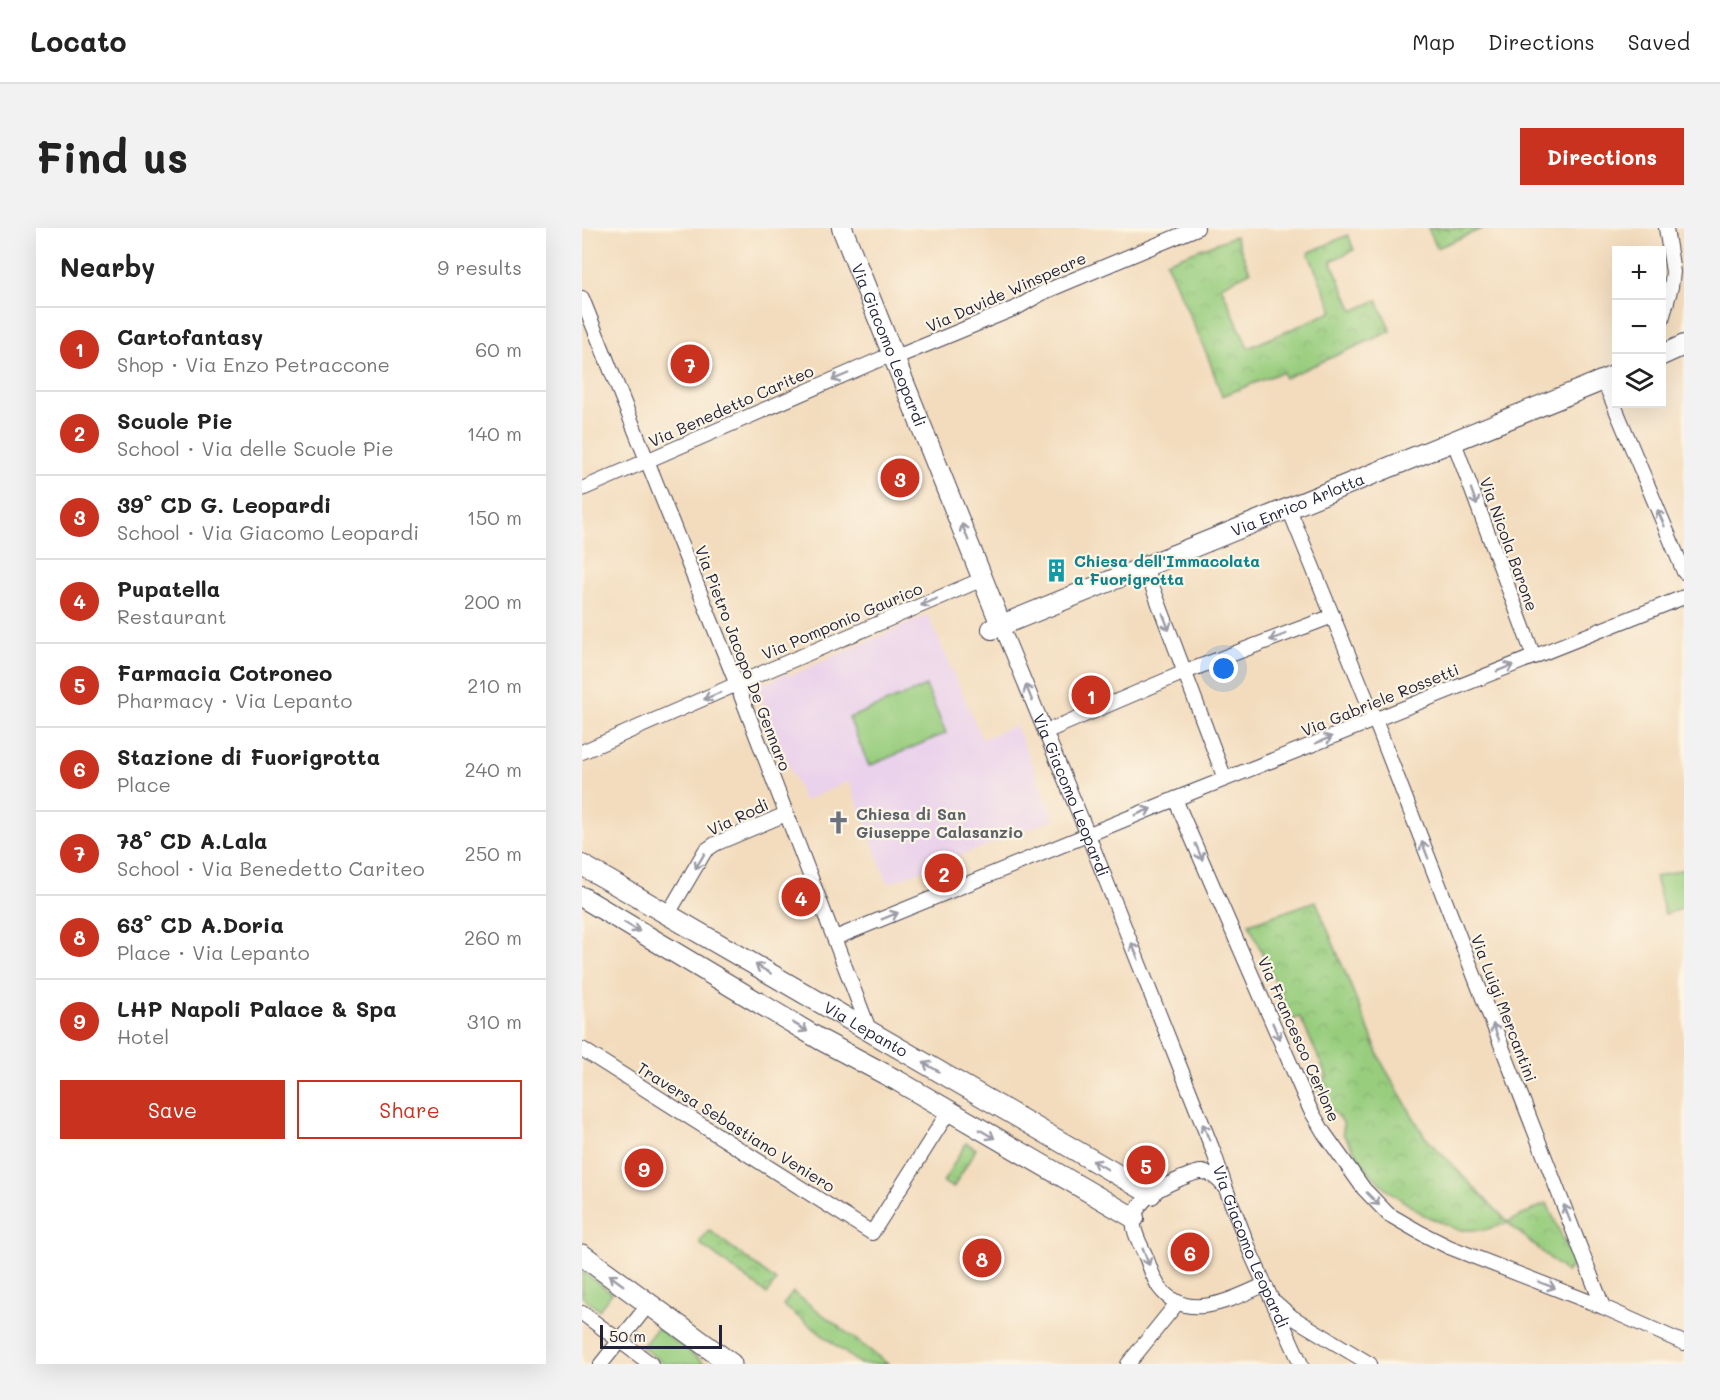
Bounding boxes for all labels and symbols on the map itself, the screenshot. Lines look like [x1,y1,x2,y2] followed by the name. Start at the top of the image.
[922,247,1089,336] street label: Via Davide Winspeare
[847,260,931,430] street label: Via Giacomo Leopardi
[670,342,710,386] pin: 7
[645,360,817,451] street label: Via Benedetto Cariteo
[831,372,849,383] one-way arrow
[880,456,920,500] pin: 3
[1228,468,1367,541] street label: Via Enrico Arlotta
[1475,474,1543,614] street label: Via Nicola Barone
[1470,487,1481,506] one-way arrow
[1655,510,1667,528] one-way arrow
[959,523,970,541] one-way arrow
[691,542,796,773] street label: Via Pietro Jacopo De Gennaro
[1074,550,1260,589] place label: Chiesa dell'Immacolata a Fuorigrotta
[1043,557,1069,583] building icon: Chiesa dell'Immacolata a Fuorigrotta
[758,577,925,664] street label: Via Pomponio Gaurico
[921,597,939,608] one-way arrow
[1161,612,1172,631] one-way arrow
[1269,632,1288,643] one-way arrow
[1209,654,1238,683] your location
[1298,658,1462,741] street label: Via Gabriele Rossetti
[1495,662,1514,673] one-way arrow
[1072,672,1110,718] pin: 1
[1023,684,1034,702] one-way arrow
[703,691,721,702] one-way arrow
[1029,710,1114,879] street label: Via Giacomo Leopardi
[1314,734,1332,745] one-way arrow
[704,793,772,840] street label: Via Rodi
[856,803,1023,842] place label: Chiesa di San Giuseppe Calasanzio
[1133,806,1151,817] one-way arrow
[825,810,851,836] church icon: Chiesa di San Giuseppe Calasanzio
[1419,841,1430,860] one-way arrow
[1194,843,1205,861] one-way arrow
[924,850,964,896] pin: 2
[693,852,705,869] one-way arrow
[782,874,820,920] pin: 4
[880,910,898,921] one-way arrow
[623,922,640,934] one-way arrow
[1467,931,1542,1085] street label: Via Luigi Mercantini
[1128,942,1139,961] one-way arrow
[1253,953,1345,1125] street label: Via Francesco Cerlone
[754,963,771,975] one-way arrow
[820,996,912,1061] street label: Via Lepanto
[791,1021,808,1033] one-way arrow
[1271,1022,1282,1040] one-way arrow
[1489,1023,1500,1042] one-way arrow
[633,1057,839,1196] street label: Traversa Sebastiano Veniero
[923,1061,940,1073] one-way arrow
[1200,1123,1211,1142] one-way arrow
[978,1128,995,1140] one-way arrow
[1126,1142,1166,1188] pin: 5
[624,1146,664,1190] pin: 9
[1092,1159,1109,1171] one-way arrow
[1209,1162,1294,1331] street label: Via Giacomo Leopardi
[1366,1191,1381,1206] one-way arrow
[1560,1205,1571,1223] one-way arrow
[1170,1230,1210,1274] pin: 6
[962,1236,1002,1280] pin: 8
[1141,1247,1152,1266] one-way arrow
[608,1273,624,1286] one-way arrow
[1537,1280,1555,1291] one-way arrow
[600,1322,722,1350] scale bar

